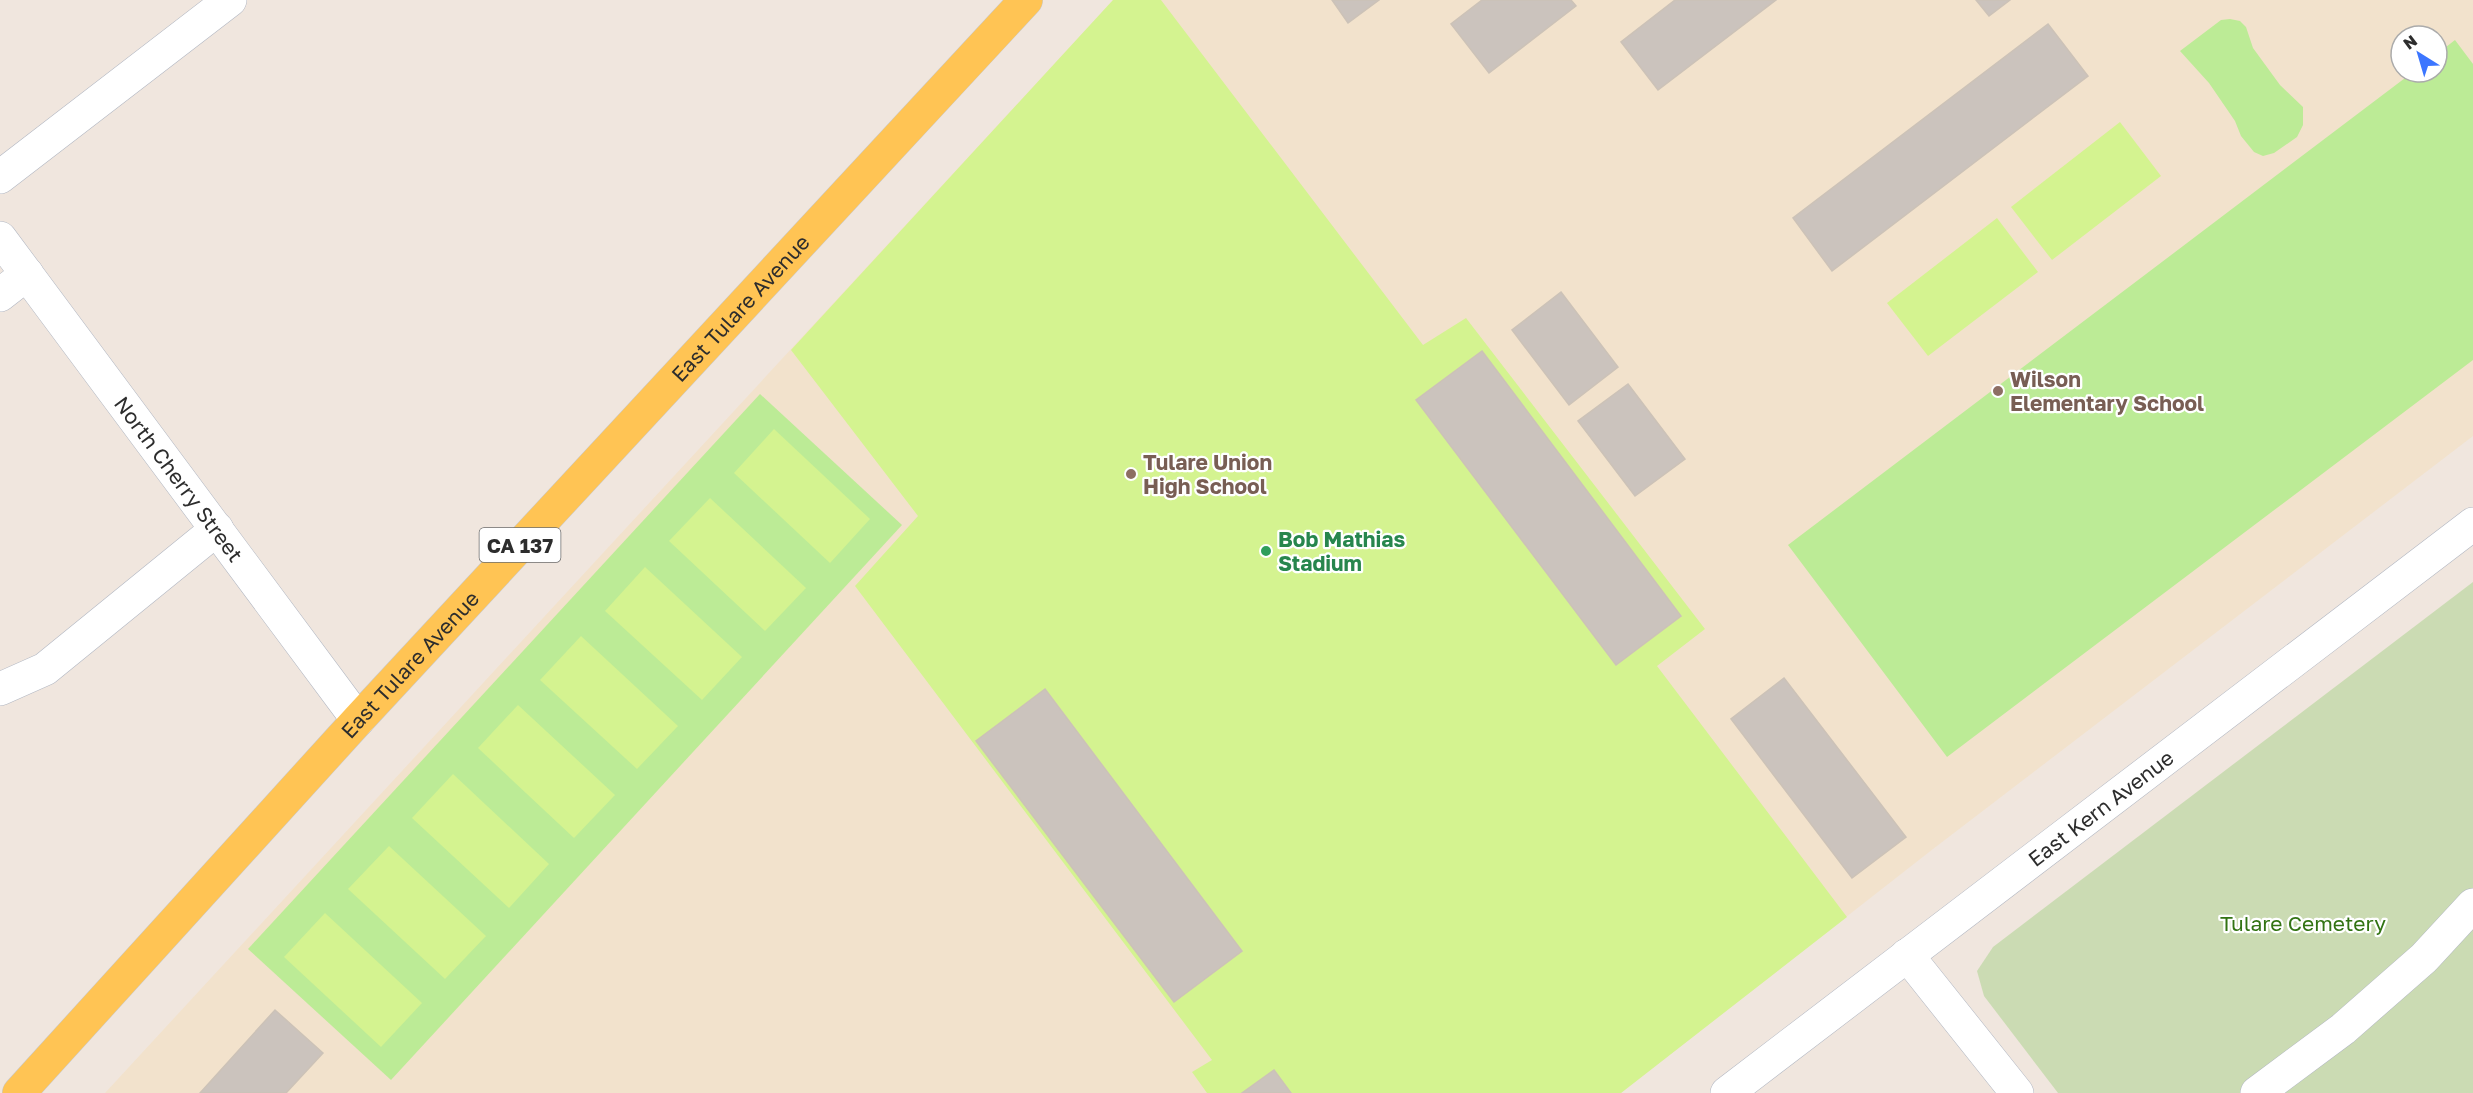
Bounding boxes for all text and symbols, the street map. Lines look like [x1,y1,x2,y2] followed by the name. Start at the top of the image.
[2389,24,2449,84] north arrow
[2399,30,2421,54] text: N
[666,229,815,387] street label: East Tulare Avenue
[2010,366,2204,416] place label: Wilson Elementary School
[1991,384,2005,398] marker: Wilson Elementary School
[109,391,249,567] street label: North Cherry Street
[1143,449,1272,499] place label: Tulare Union High School
[1124,467,1138,481] marker: Tulare Union High School
[1278,526,1405,576] place label: Bob Mathias Stadium
[480,528,560,562] road number: CA 137
[1259,544,1273,558] marker: Bob Mathias Stadium
[335,585,484,743] street label: East Tulare Avenue
[2023,744,2179,872] street label: East Kern Avenue
[2220,910,2386,936] park label: Tulare Cemetery

